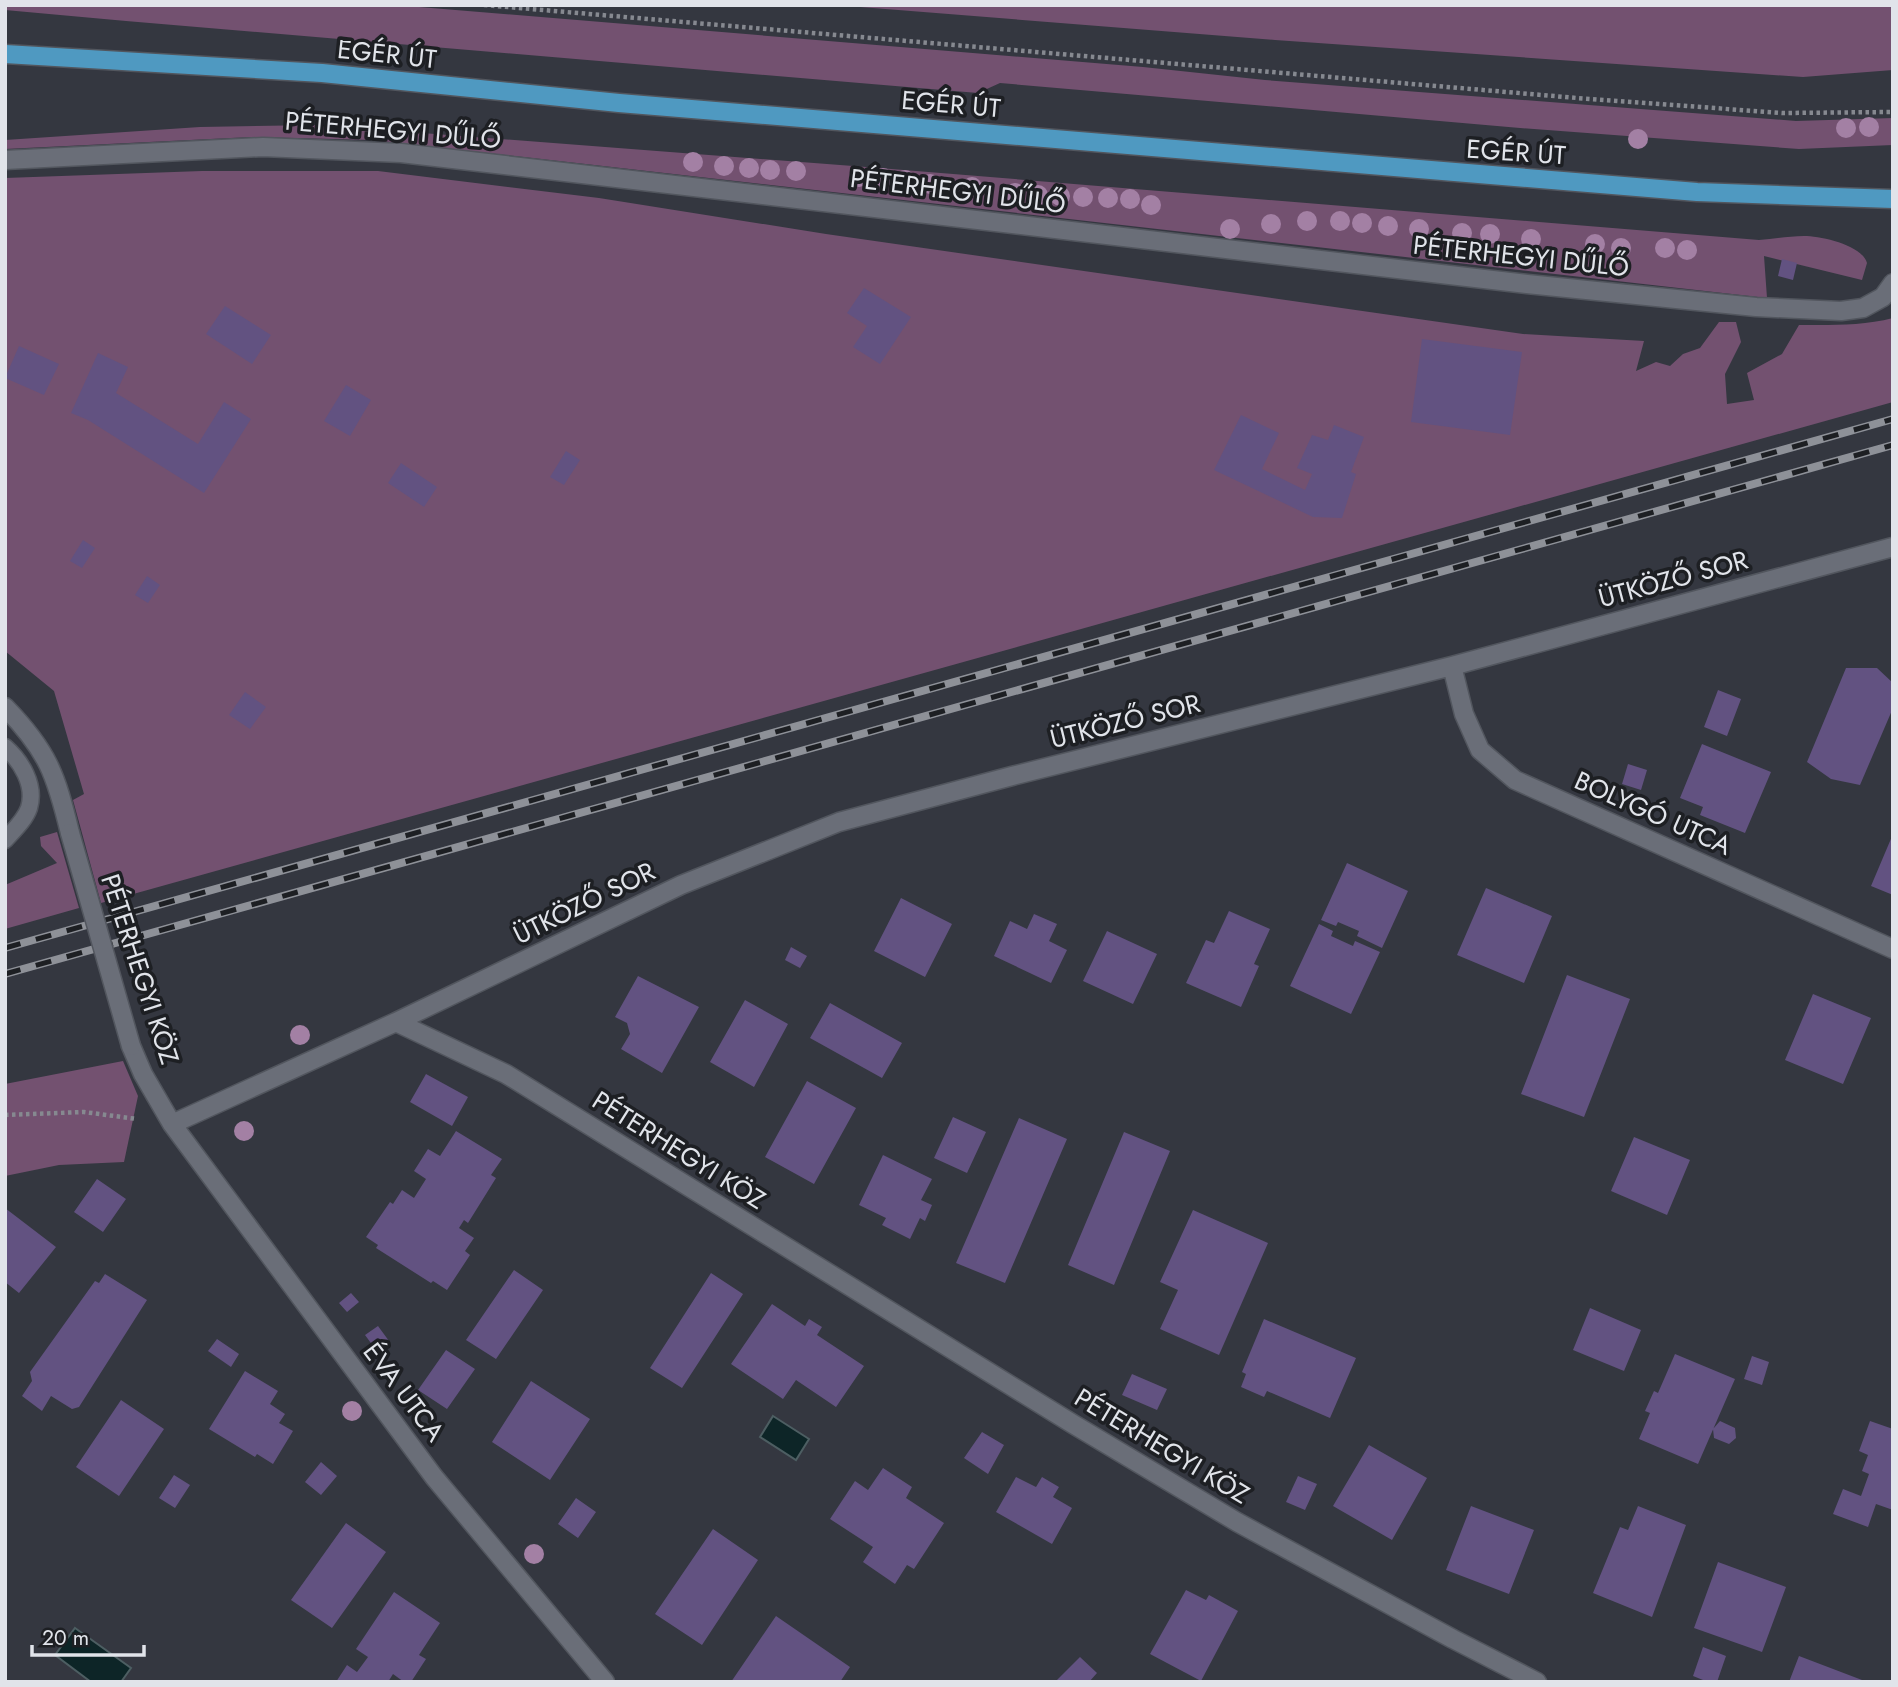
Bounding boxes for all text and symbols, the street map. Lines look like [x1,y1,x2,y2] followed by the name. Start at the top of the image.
[336,30,438,78] street label: EGÉR ÚT
[900,81,1002,127] street label: EGÉR ÚT
[283,102,503,158] street label: PÉTERHEGYI DŰLŐ
[1465,130,1567,174] street label: EGÉR ÚT
[848,159,1068,223] street label: PÉTERHEGYI DŰLŐ
[1411,226,1631,286] street label: PÉTERHEGYI DŰLŐ
[1594,541,1752,617] street label: ÜTKÖZŐ SOR
[1046,684,1204,758] street label: ÜTKÖZŐ SOR
[1568,761,1738,865] street label: BOLYGÓ UTCA
[507,852,662,954] street label: ÜTKÖZŐ SOR
[91,869,189,1069] street label: PÉTERHEGYI KÖZ
[585,1081,773,1219] street label: PÉTERHEGYI KÖZ
[354,1334,454,1450] street label: ÉVA UTCA
[1067,1379,1257,1513] street label: PÉTERHEGYI KÖZ
[32,1614,144,1658] scale bar
[42,1623,89,1653] text: 20 m

